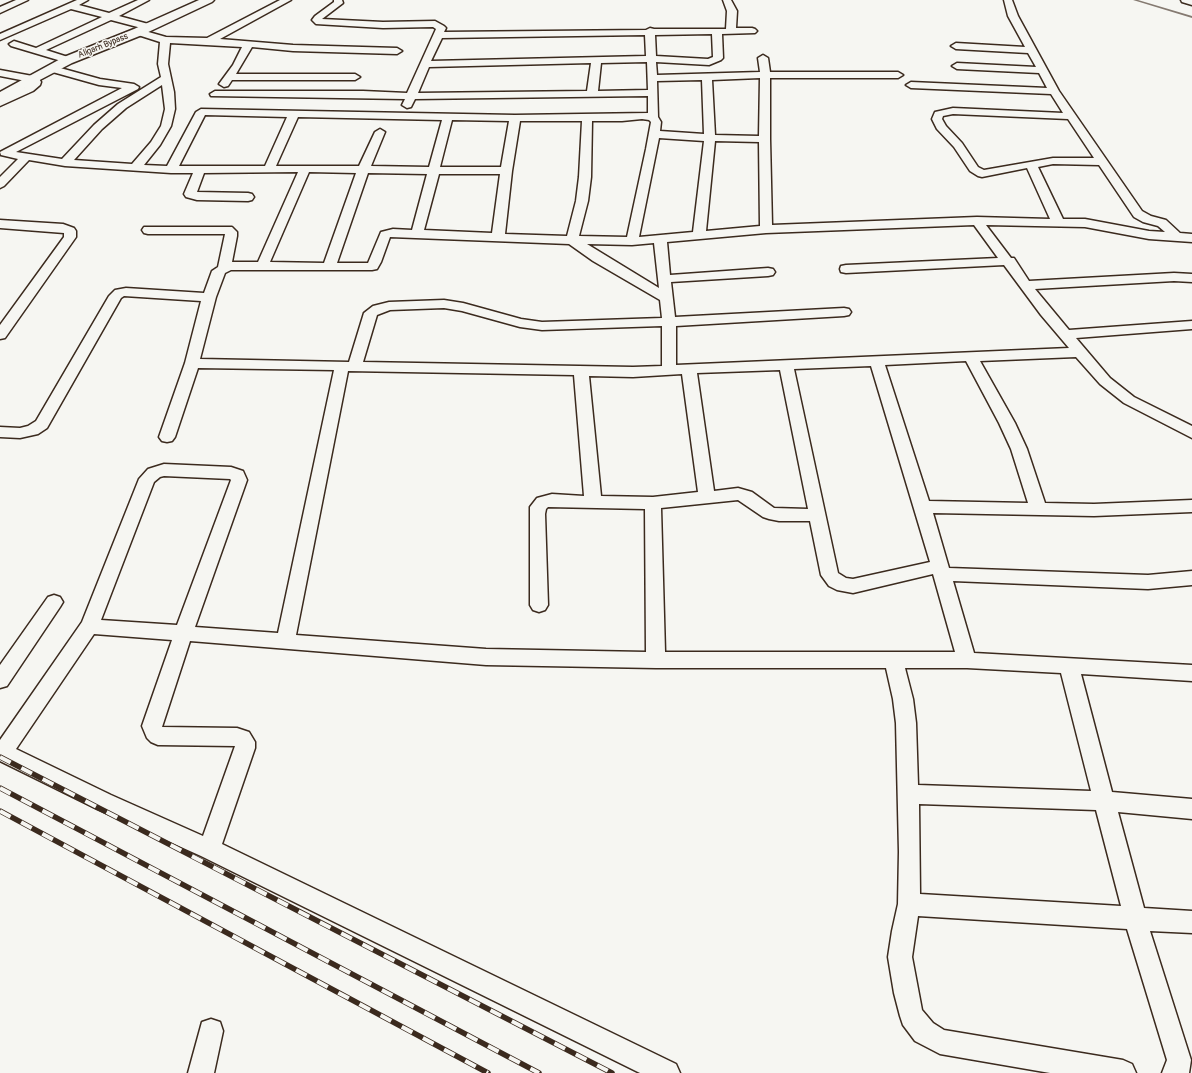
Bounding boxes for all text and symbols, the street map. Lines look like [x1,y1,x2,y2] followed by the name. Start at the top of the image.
[76,31,130,61] street label: Aligarh Bypass

